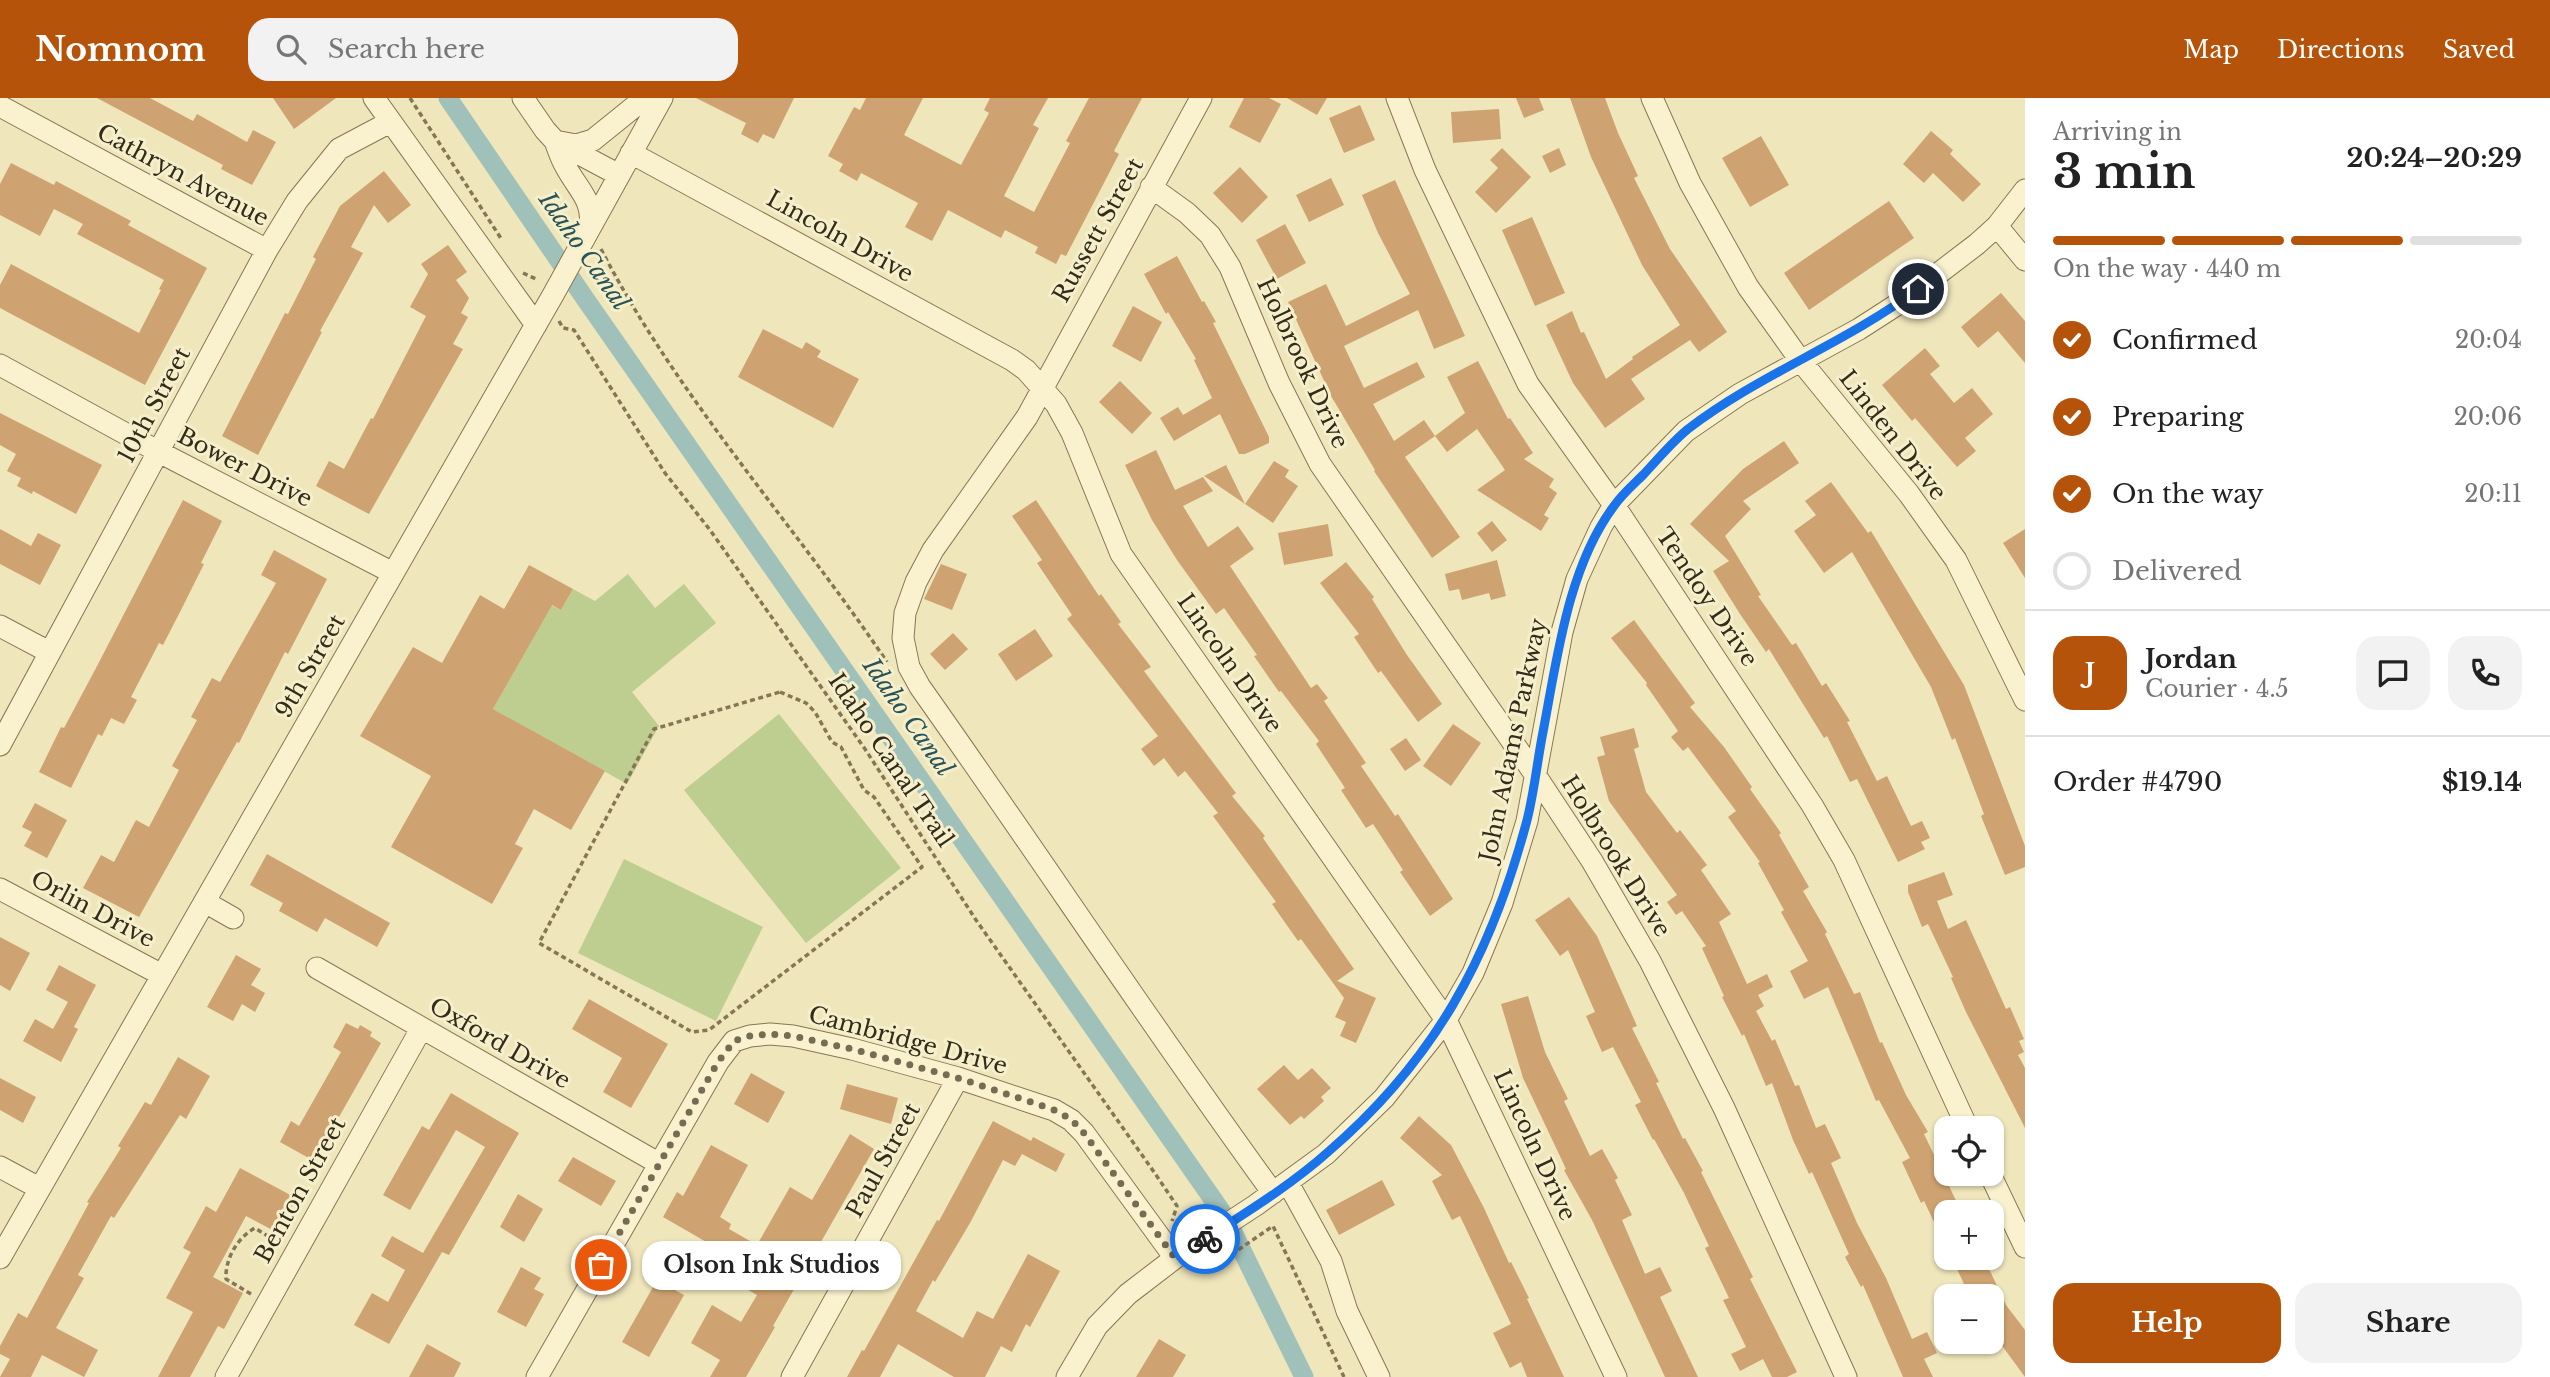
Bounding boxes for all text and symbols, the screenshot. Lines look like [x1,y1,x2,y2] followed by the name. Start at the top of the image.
[248,18,738,81] search box
[35,29,206,70] text: Nomnom
[272,30,310,68] icon: search
[328,33,485,65] text: Search here
[2183,35,2239,64] text: Map
[2277,35,2405,64] text: Directions
[2443,35,2515,64] text: Saved
[92,118,274,232] street label: Cathryn Avenue
[2053,118,2182,146] text: Arriving in
[2346,142,2522,174] text: 20:24–20:29
[2053,143,2195,200] text: 3 min
[1047,153,1149,307] street label: Russett Street
[762,184,918,288] street label: Lincoln Drive
[533,185,636,316] water label: Idaho Canal
[2053,255,2281,283] text: On the way · 440 m
[1888,259,1948,319] pin
[1899,270,1937,308] icon: home
[1251,273,1355,453] street label: Holbrook Drive
[2053,321,2091,359] icon: check
[2112,324,2257,356] text: Confirmed
[2455,326,2522,354] text: 20:04
[112,342,196,468] street label: 10th Street
[1834,364,1952,506] street label: Linden Drive
[2053,398,2091,436] icon: check
[2112,401,2244,433] text: Preparing
[2454,403,2522,431] text: 20:06
[173,421,317,513] street label: Bower Drive
[2053,475,2091,513] icon: check
[2112,478,2264,510] text: On the way
[2464,480,2522,508] text: 20:11
[1650,522,1764,672] street label: Tendoy Drive
[2112,555,2242,587] text: Delivered
[1172,588,1288,738] street label: Lincoln Drive
[269,609,351,723] street label: 9th Street
[1473,616,1553,867] street label: John Adams Parkway
[2356,636,2430,710] button: chat
[2448,636,2522,710] button: phone
[2145,643,2237,675] text: Jordan
[857,651,960,782] water label: Idaho Canal
[2085,657,2095,689] text: J
[822,668,960,852] street label: Idaho Canal Trail
[2145,675,2289,703] text: Courier · 4.5
[2053,766,2222,798] text: Order #4790
[2442,766,2522,798] text: $19.14
[1555,770,1677,942] street label: Holbrook Drive
[26,865,160,953] street label: Orlin Drive
[425,991,575,1095] street label: Oxford Drive
[806,1000,1010,1080] street label: Cambridge Drive
[1488,1065,1582,1225] street label: Lincoln Drive
[840,1097,926,1222] street label: Paul Street
[248,1112,352,1268] street label: Benton Street
[1934,1116,2004,1354] map controls
[1934,1116,2004,1186] button: locate
[1934,1200,2004,1270] button: +
[1170,1204,1240,1274] courier
[1186,1220,1224,1258] icon: bike
[571,1235,631,1295] pin
[643,1240,902,1290] callout: Olson Ink Studios
[582,1246,620,1284] icon: bag
[663,1251,880,1279] text: Olson Ink Studios
[2053,1283,2281,1363] button: Help
[2295,1283,2522,1363] button: Share
[1934,1284,2004,1354] button: −

